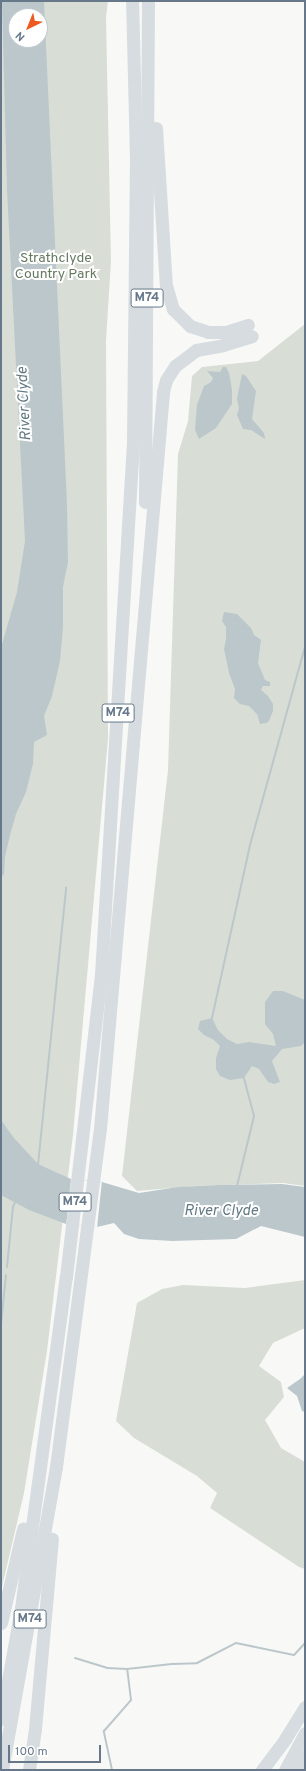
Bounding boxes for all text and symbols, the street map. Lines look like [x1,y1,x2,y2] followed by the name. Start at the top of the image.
[8,8,48,48] north arrow
[13,28,28,44] text: N
[15,251,97,284] park label: Strathclyde Country Park
[130,287,164,309] road number: M74
[14,367,36,441] water label: River Clyde
[101,702,135,724] road number: M74
[58,1191,92,1213] road number: M74
[184,1203,258,1221] water label: River Clyde
[13,1608,47,1630] road number: M74
[10,1737,103,1763] scale bar
[15,1744,48,1760] text: 100 m

